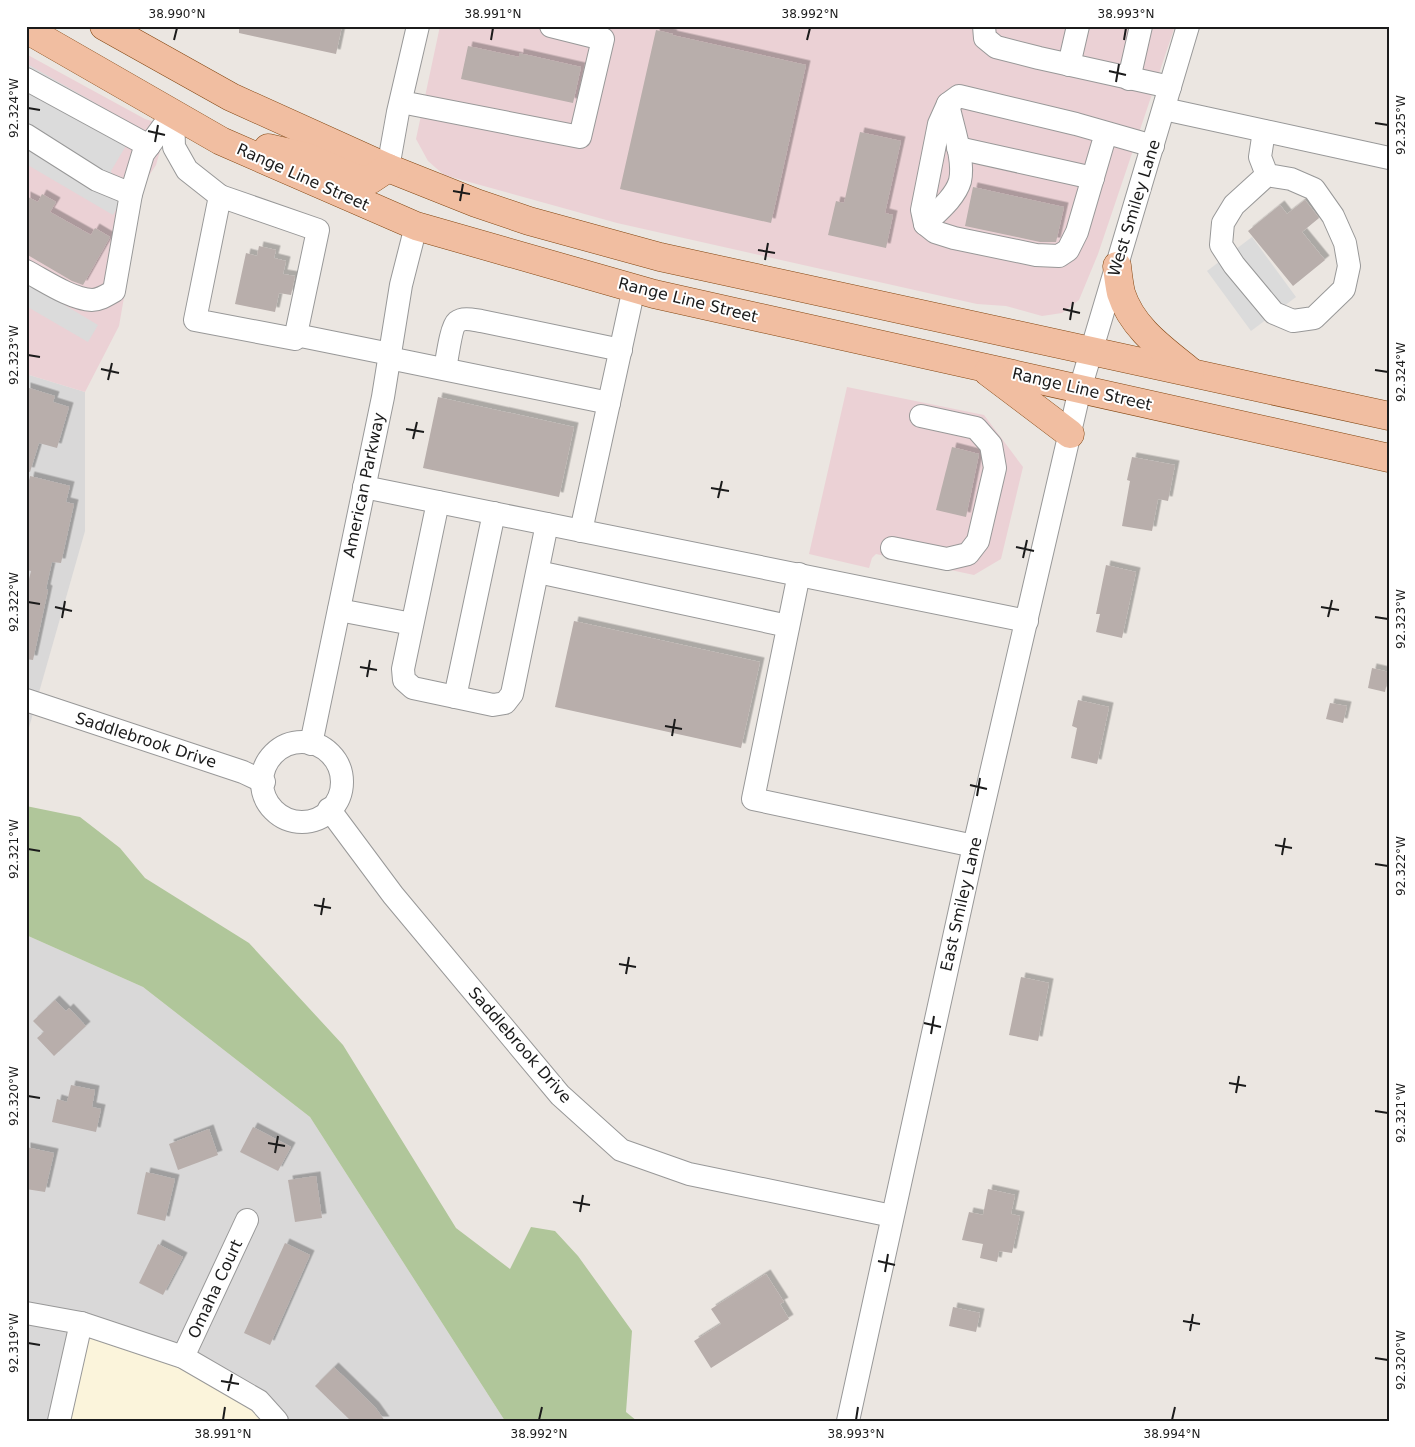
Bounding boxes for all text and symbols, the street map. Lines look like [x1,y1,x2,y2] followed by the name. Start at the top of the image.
[149,7,205,21] text: 38.990°N
[465,7,521,21] text: 38.991°N
[782,7,838,21] text: 38.992°N
[1098,7,1154,21] text: 38.993°N
[7,78,21,138] text: 92.324°W
[1394,95,1408,155] text: 92.325°W
[1104,137,1164,279] street label: West Smiley Lane
[234,139,372,215] street label: Range Line Street
[616,274,760,326] street label: Range Line Street
[7,325,21,385] text: 92.323°W
[1394,342,1408,402] text: 92.324°W
[1010,364,1154,414] street label: Range Line Street
[339,411,389,559] street label: American Parkway
[7,572,21,632] text: 92.322°W
[1394,589,1408,649] text: 92.323°W
[73,708,219,772] street label: Saddlebrook Drive
[7,819,21,879] text: 92.321°W
[936,835,986,973] street label: East Smiley Lane
[1394,836,1408,896] text: 92.322°W
[464,983,576,1107] street label: Saddlebrook Drive
[7,1066,21,1126] text: 92.320°W
[1394,1083,1408,1143] text: 92.321°W
[184,1237,246,1341] street label: Omaha Court
[7,1313,21,1373] text: 92.319°W
[1394,1330,1408,1390] text: 92.320°W
[195,1427,251,1441] text: 38.991°N
[511,1427,567,1441] text: 38.992°N
[828,1427,884,1441] text: 38.993°N
[1144,1427,1200,1441] text: 38.994°N

